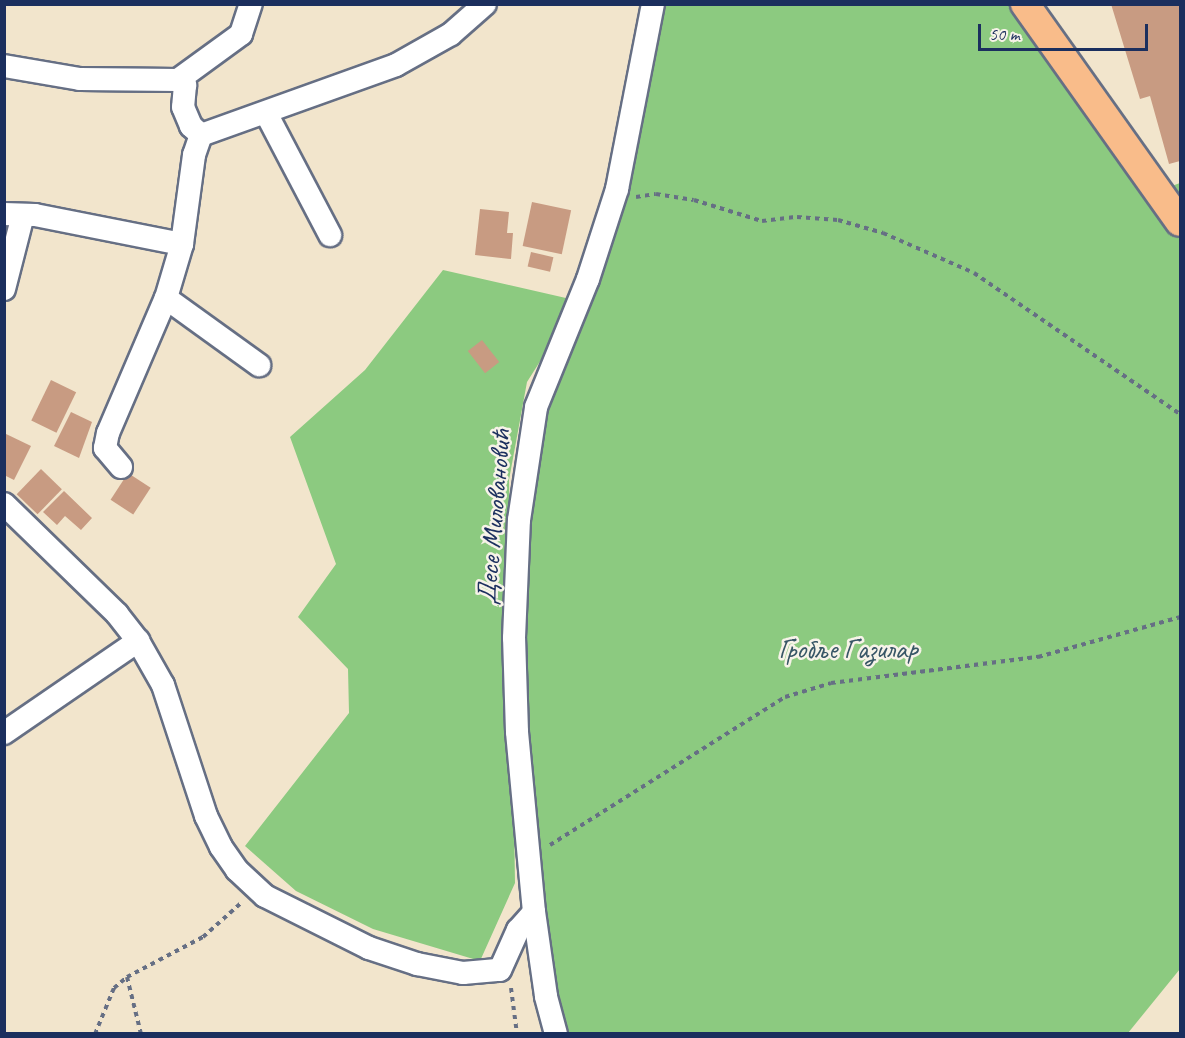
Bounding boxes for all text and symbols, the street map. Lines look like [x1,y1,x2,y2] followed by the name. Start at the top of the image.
[981,12,1150,50] scale bar
[989,23,1020,45] text: 50 m
[469,426,519,608] street label: Десе Миловановић
[780,632,916,666] park label: Гробље Газилар

